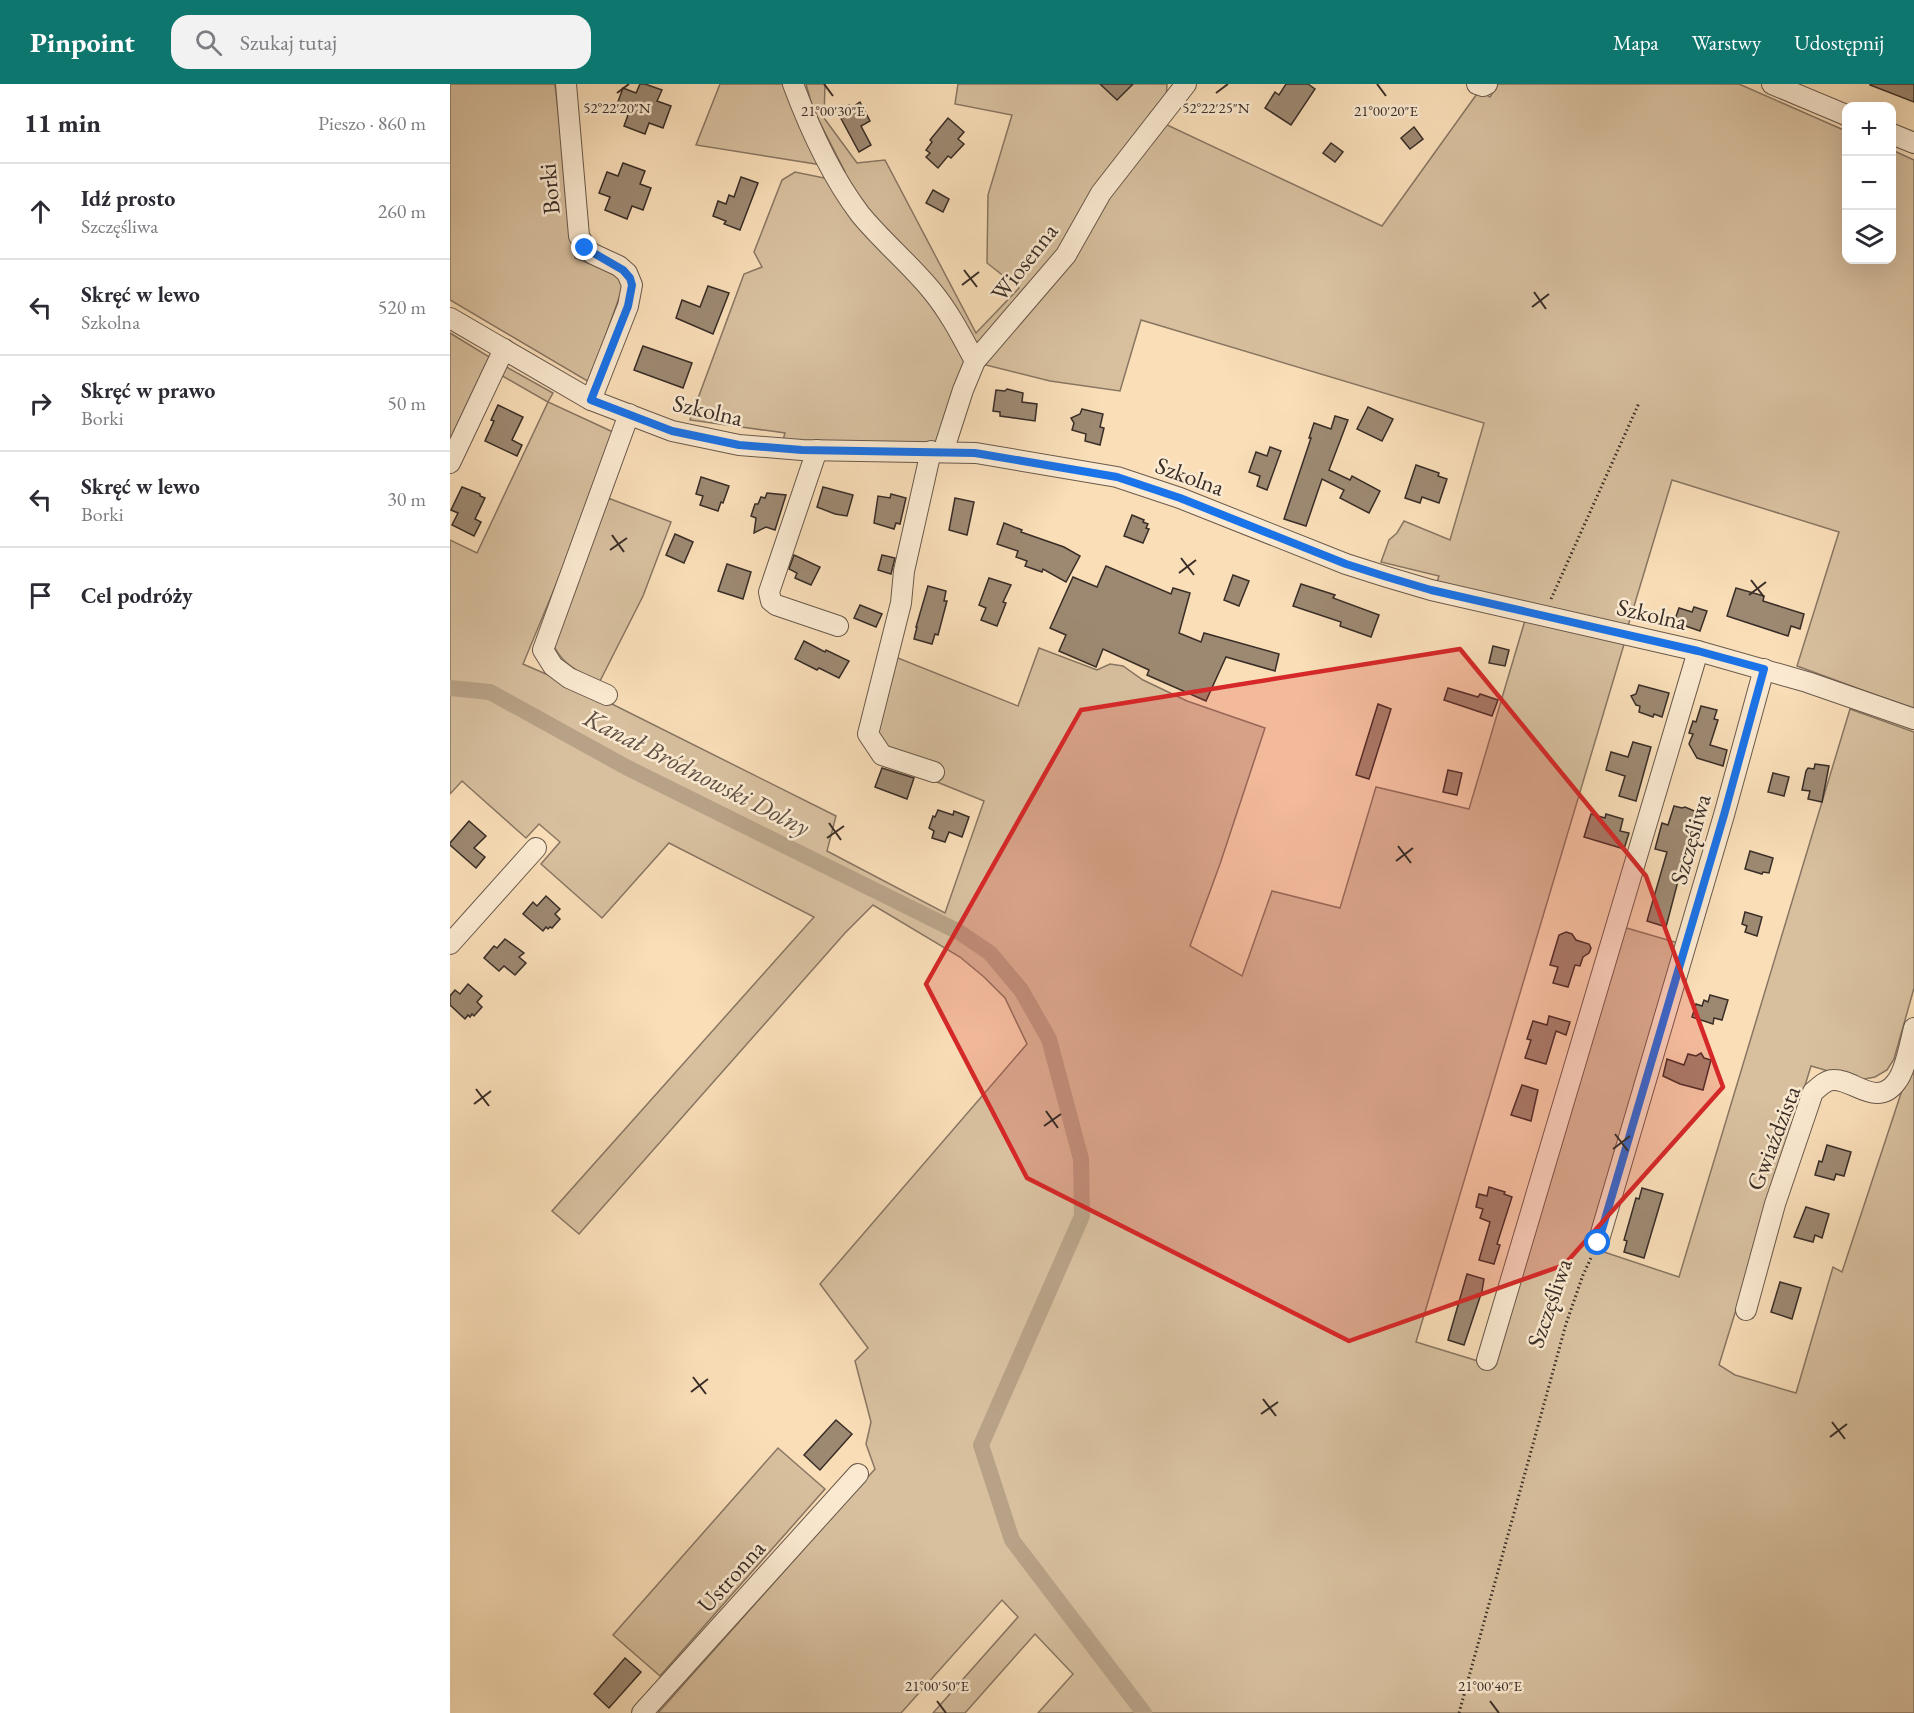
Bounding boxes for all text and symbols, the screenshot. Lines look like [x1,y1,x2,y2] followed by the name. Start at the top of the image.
[171,15,591,69] search box
[30,24,135,60] text: Pinpoint
[192,26,225,59] icon: search
[240,28,337,57] text: Szukaj tutaj
[1613,29,1659,56] text: Mapa
[1692,29,1761,56] text: Warstwy
[1794,29,1884,56] text: Udostępnij
[583,98,651,117] text: 52°22'20"N
[1182,98,1250,117] text: 52°22'25"N
[801,101,866,120] text: 21°00'30"E
[1354,101,1419,120] text: 21°00'20"E
[1842,102,1896,264] map controls
[1842,102,1896,156] button: +
[24,106,101,140] text: 11 min
[318,110,426,136] text: Pieszo · 860 m
[1842,156,1896,210] button: −
[531,162,567,216] street label: Borki
[81,184,175,213] text: Idź prosto
[24,195,57,228] icon: ahead
[378,198,426,224] text: 260 m
[1842,210,1896,264] button: layers
[81,213,158,239] text: Szczęśliwa
[984,216,1065,308] street label: Wiosenna
[571,234,597,260] route end
[81,280,200,309] text: Skręć w lewo
[24,291,57,324] icon: left
[378,294,426,320] text: 520 m
[81,309,140,335] text: Szkolna
[81,376,215,405] text: Skręć w prawo
[24,387,57,420] icon: right
[670,387,746,433] street label: Szkolna
[387,390,426,416] text: 50 m
[81,405,124,431] text: Borki
[1151,449,1229,503] street label: Szkolna
[81,472,200,501] text: Skręć w lewo
[24,483,57,516] icon: left
[387,486,426,512] text: 30 m
[81,501,124,527] text: Borki
[24,579,57,612] icon: arrive
[81,581,193,610] text: Cel podróży
[1614,591,1690,637] street label: Szkolna
[577,700,816,844] water label: Kanał Bródnowski Dolny
[1662,790,1718,888] street label: Szczęśliwa
[1739,1081,1807,1195] street label: Gwiaździsta
[1584,1229,1610,1255] route start
[1519,1254,1579,1352] street label: Szczęśliwa
[690,1533,772,1619] street label: Ustronna
[905,1676,970,1695] text: 21°00'50"E
[1458,1676,1523,1695] text: 21°00'40"E

